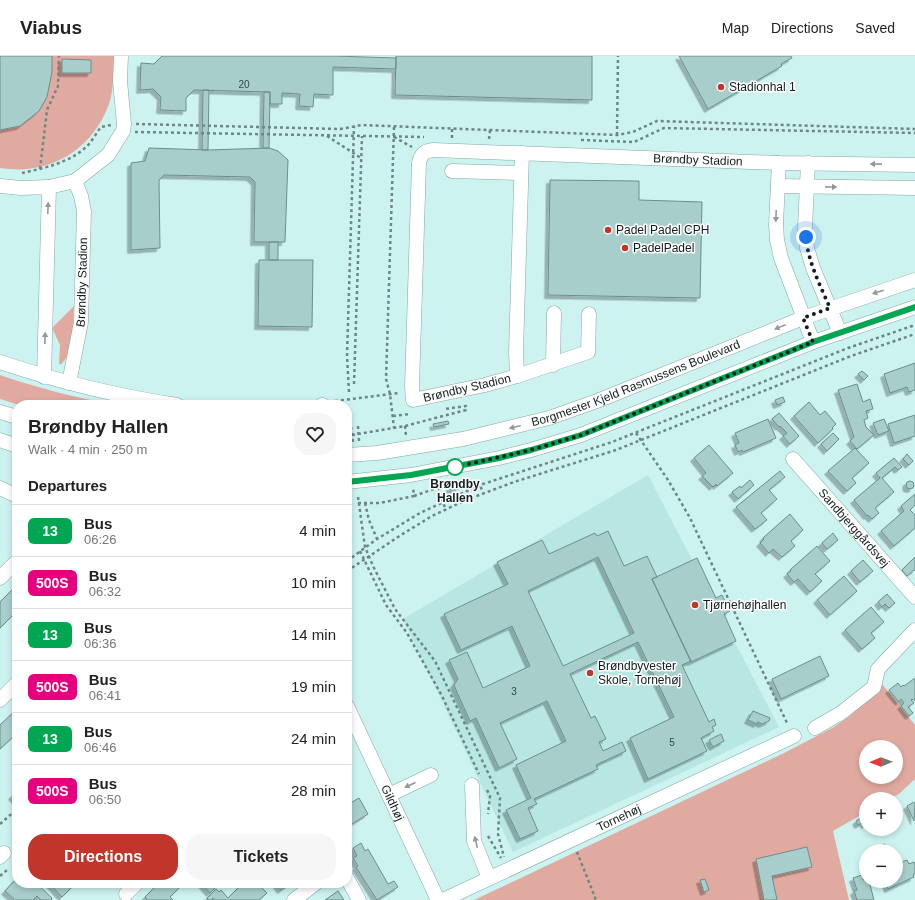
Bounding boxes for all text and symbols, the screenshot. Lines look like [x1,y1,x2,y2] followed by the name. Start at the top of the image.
[20,17,82,38] text: Viabus
[722,20,749,36] text: Map
[771,20,833,36] text: Directions
[855,20,895,36] text: Saved
[238,79,250,90] house number: 20
[729,80,796,94] place label: Stadionhal 1
[716,82,726,92] marker: Stadionhal 1
[653,151,743,169] street label: Brøndby Stadion
[870,161,882,168] one-way arrow
[825,184,837,191] one-way arrow
[45,202,52,214] one-way arrow
[773,210,779,223] one-way arrow
[616,223,709,237] place label: Padel Padel CPH
[603,225,613,235] marker: Padel Padel CPH
[796,227,816,247] your location
[73,237,90,328] street label: Brøndby Stadion
[633,241,694,255] place label: PadelPadel
[620,243,630,253] marker: PadelPadel
[872,289,884,295] one-way arrow
[775,324,786,330] one-way arrow
[42,331,48,344] one-way arrow
[530,337,742,429] street label: Borgmester Kjeld Rasmussens Boulevard
[422,371,512,405] street label: Brøndby Stadion
[294,413,336,455] button: heart
[28,416,168,437] text: Brøndby Hallen
[508,424,520,430] one-way arrow
[28,442,147,457] text: Walk · 4 min · 250 m
[446,458,464,476] marker: Brøndby Hallen
[28,477,107,494] text: Departures
[430,477,480,505] place label: Brøndby Hallen
[815,486,892,570] street label: Sandbjerggårdsvej
[84,515,112,532] text: Bus
[299,522,336,539] text: 4 min
[42,523,58,539] text: 13
[84,532,117,547] text: 06:26
[89,567,117,584] text: Bus
[291,574,336,591] text: 10 min
[36,575,69,591] text: 500S
[89,584,121,599] text: 06:32
[703,598,786,612] place label: Tjørnehøjhallen
[690,600,700,610] marker: Tjørnehøjhallen
[84,619,112,636] text: Bus
[291,626,336,643] text: 14 min
[42,627,58,643] text: 13
[84,636,117,651] text: 06:36
[598,659,681,687] place label: Brøndbyvester Skole, Tornehøj
[585,668,595,678] marker: Brøndbyvester Skole, Tornehøj
[89,671,117,688] text: Bus
[291,678,336,695] text: 19 min
[36,679,69,695] text: 500S
[511,686,517,697] house number: 3
[89,688,121,703] text: 06:41
[84,723,112,740] text: Bus
[291,730,336,747] text: 24 min
[42,731,58,747] text: 13
[669,737,675,748] house number: 5
[84,740,117,755] text: 06:46
[859,740,903,784] north arrow
[859,740,903,888] map controls
[89,775,117,792] text: Bus
[291,782,336,799] text: 28 min
[404,782,415,788] one-way arrow
[36,783,69,799] text: 500S
[378,783,407,823] street label: Gildhøj
[89,792,121,807] text: 06:50
[859,792,903,836] button: +
[595,802,643,834] street label: Tornehøj
[28,834,178,880] button: Directions
[186,834,336,880] button: Tickets
[472,835,478,848] one-way arrow
[859,844,903,888] button: −

